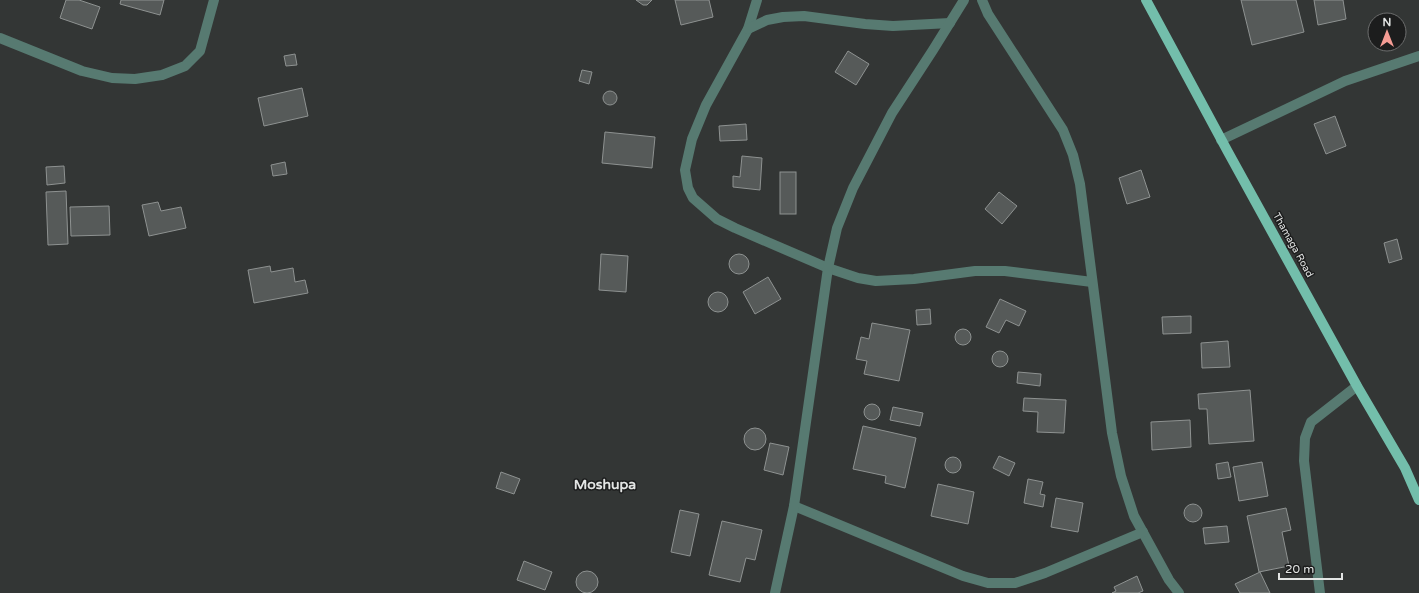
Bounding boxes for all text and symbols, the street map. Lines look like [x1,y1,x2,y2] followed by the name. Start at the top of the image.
[1367,12,1407,52] north arrow
[1383,16,1391,29] text: N
[1270,211,1316,279] street label: Thamaga Road
[574,476,636,493] district label: Moshupa
[1279,555,1342,581] scale bar
[1285,562,1314,576] text: 20 m

